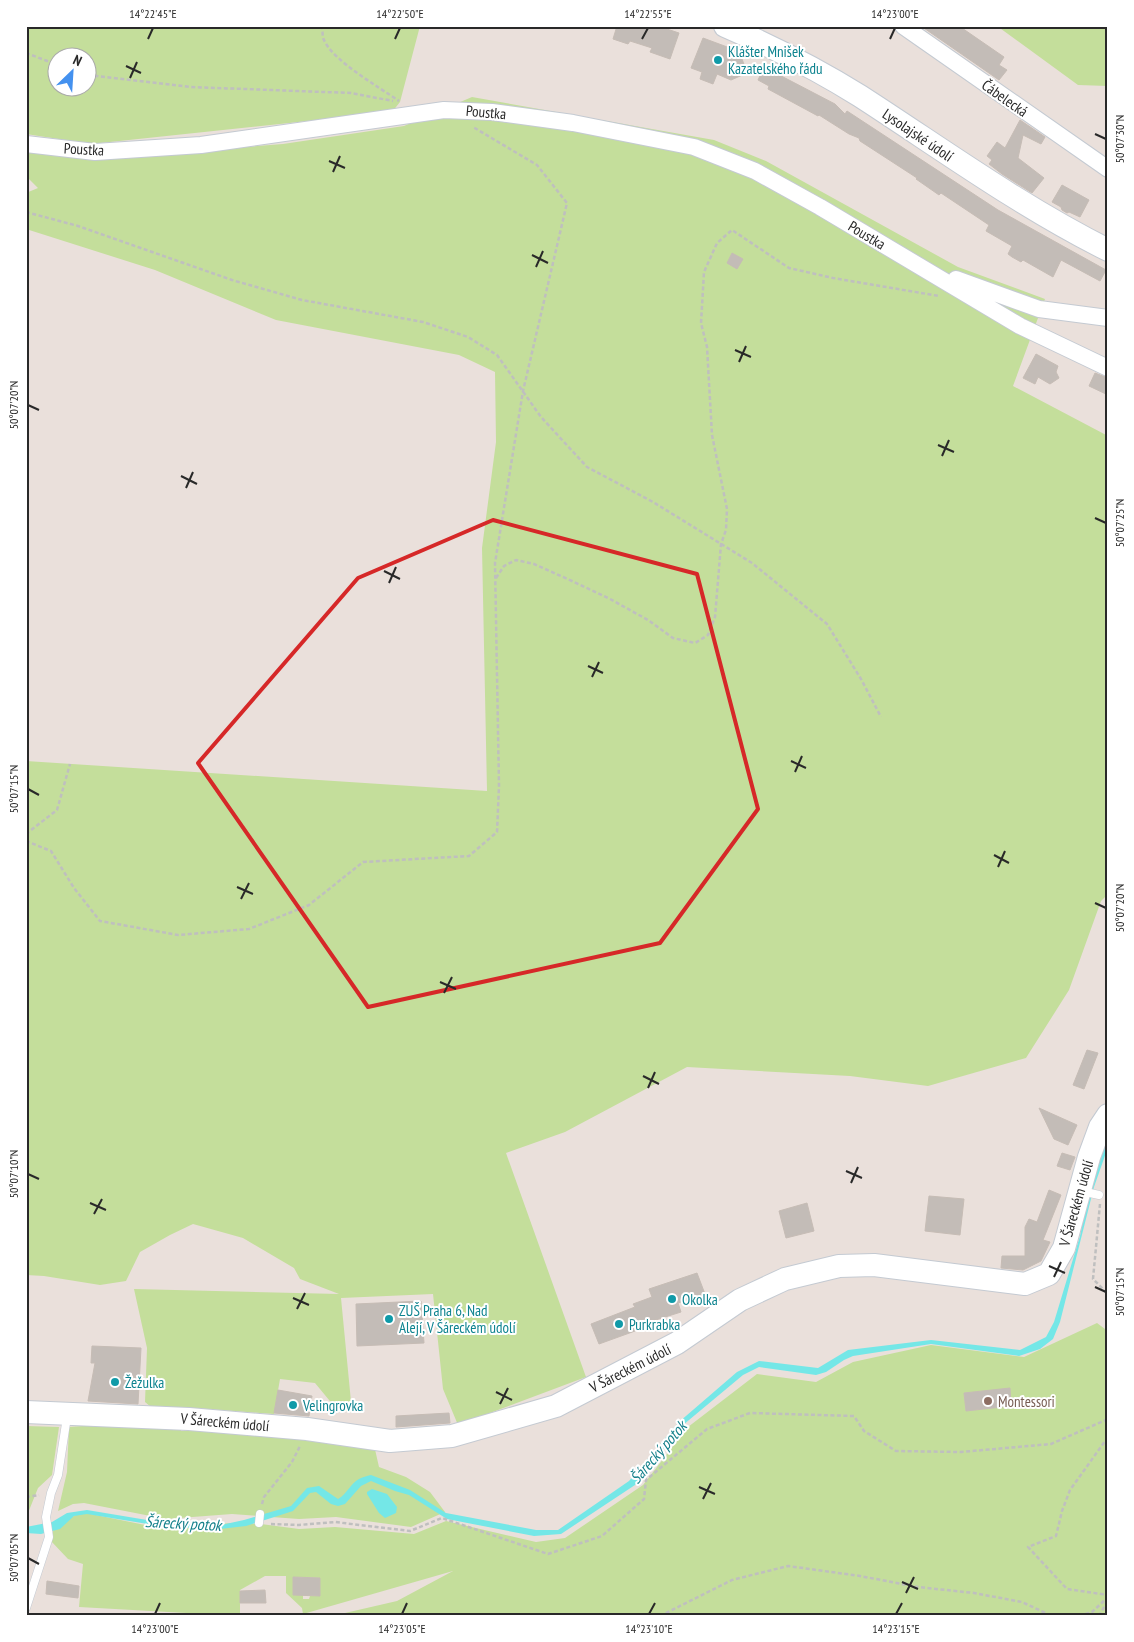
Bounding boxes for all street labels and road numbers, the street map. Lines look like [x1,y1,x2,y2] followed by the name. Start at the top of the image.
[978,75,1032,121] street label: Čábelecká
[465,101,507,123] street label: Poustka
[879,104,958,166] street label: Lysolajské údolí
[63,138,105,160] street label: Poustka
[845,216,889,254] street label: Poustka
[1054,1157,1098,1249] street label: V Šáreckém údolí
[585,1339,675,1397] street label: V Šáreckém údolí
[179,1409,271,1435] street label: V Šáreckém údolí

